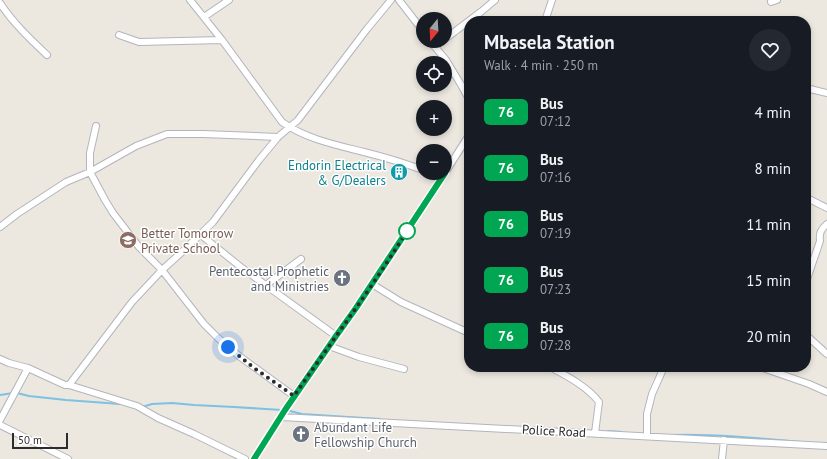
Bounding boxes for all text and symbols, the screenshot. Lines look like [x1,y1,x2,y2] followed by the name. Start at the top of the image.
[416,12,452,48] north arrow
[416,12,452,180] map controls
[749,29,791,71] button: heart
[484,30,615,54] text: Mbasela Station
[416,56,452,92] button: locate
[484,57,598,74] text: Walk · 4 min · 250 m
[540,94,563,113] text: Bus
[416,100,452,136] button: +
[498,103,514,121] text: 76
[754,103,791,122] text: 4 min
[540,113,571,130] text: 07:12
[416,144,452,180] button: −
[540,150,563,169] text: Bus
[288,157,386,189] place label: Endorin Electrical & G/Dealers
[498,159,514,177] text: 76
[754,159,791,178] text: 8 min
[389,162,409,182] building icon: Endorin Electrical & G/Dealers
[540,169,571,186] text: 07:16
[540,206,563,225] text: Bus
[498,215,514,233] text: 76
[746,215,791,234] text: 11 min
[398,222,416,240] unlabelled marker
[141,225,234,257] place label: Better Tomorrow Private School
[540,225,571,242] text: 07:19
[118,230,138,250] school or university icon: Better Tomorrow Private School
[540,262,563,281] text: Bus
[209,263,329,295] place label: Pentecostal Prophetic and Ministries
[332,268,352,288] church icon: Pentecostal Prophetic and Ministries
[498,271,514,289] text: 76
[746,271,791,290] text: 15 min
[540,281,571,298] text: 07:23
[540,318,563,337] text: Bus
[498,327,514,345] text: 76
[746,327,791,346] text: 20 min
[218,337,238,357] your location
[540,337,571,354] text: 07:28
[314,419,417,451] place label: Abundant Life Fellowship Church
[521,421,587,441] street label: Police Road
[291,424,311,444] church icon: Abundant Life Fellowship Church
[12,431,68,450] scale bar
[18,433,42,447] text: 50 m

